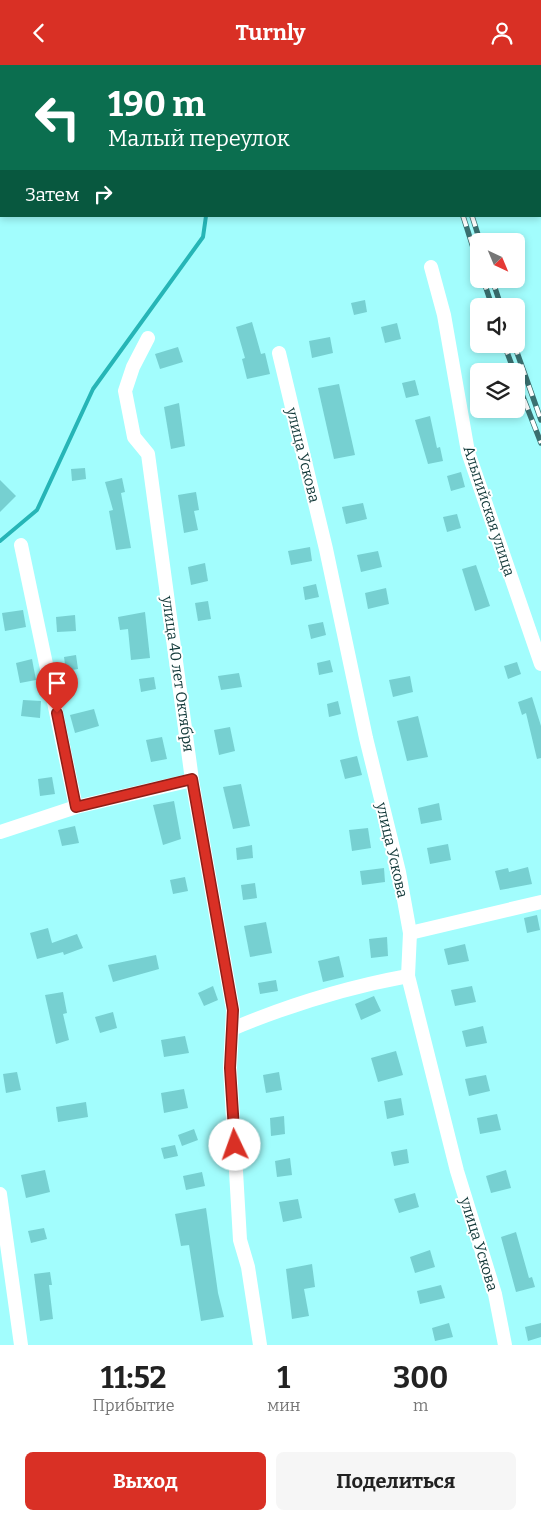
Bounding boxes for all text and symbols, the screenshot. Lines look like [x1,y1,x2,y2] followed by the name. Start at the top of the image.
[25,19,53,47] icon: back
[235,19,306,46] text: Turnly
[488,19,516,47] icon: person
[108,83,206,125] text: 190 m
[25,85,90,150] icon: left
[108,125,290,152] text: Малый переулок
[89,180,117,208] icon: right
[25,183,79,206] text: Затем
[470,233,525,287] north arrow
[470,233,525,418] map controls
[470,298,525,353] button: sound
[470,363,525,418] button: layers
[282,405,324,504] street label: улица Ускова
[459,443,519,579] street label: Альпийская улица
[158,594,198,753] street label: улица 40 лет Октября
[36,662,78,713] pin
[43,669,71,697] icon: arrive
[372,800,412,899] street label: улица Ускова
[208,1118,260,1170] position arrow
[456,1194,502,1293] street label: улица Ускова
[101,1360,166,1396] text: 11:52
[277,1360,290,1396] text: 1
[393,1360,448,1396] text: 300
[93,1396,175,1415] text: Прибытие
[267,1396,300,1415] text: мин
[413,1396,428,1415] text: m
[25,1452,266,1510] button: Выход
[276,1452,516,1510] button: Поделиться

